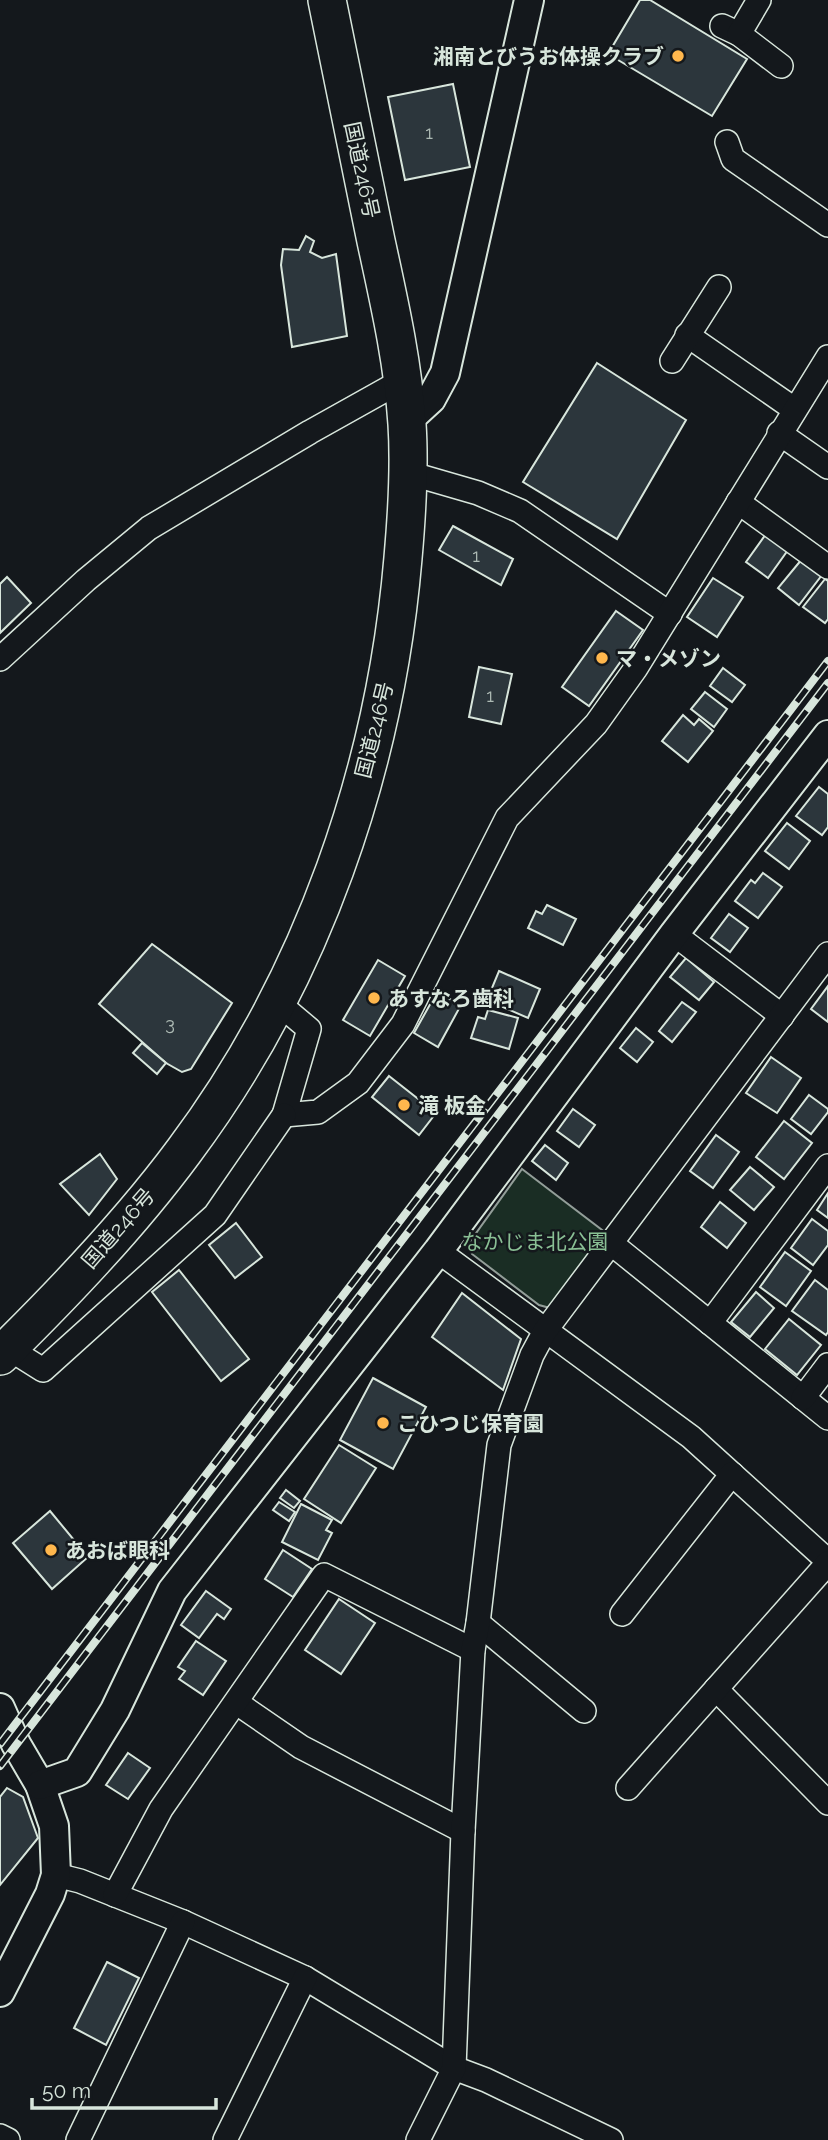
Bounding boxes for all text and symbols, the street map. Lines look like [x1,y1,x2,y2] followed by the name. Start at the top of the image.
[433,44,664,69] place label: 湘南とびうお体操クラブ
[670,48,686,64] marker: 湘南とびうお体操クラブ
[340,119,384,221] street label: 国道246号
[425,122,433,143] house number: 1
[472,545,480,566] house number: 1
[616,646,721,671] place label: マ・メゾン
[594,650,610,666] marker: マ・メゾン
[350,679,398,781] street label: 国道246号
[486,685,494,706] house number: 1
[388,986,514,1011] place label: あすなろ歯科
[366,990,382,1006] marker: あすなろ歯科
[165,1013,175,1034] house number: 3
[418,1093,486,1118] place label: 滝 板金
[396,1097,412,1113] marker: 滝 板金
[76,1183,160,1273] street label: 国道246号
[462,1229,609,1254] park label: なかじま北公園
[397,1411,544,1436] place label: こひつじ保育園
[375,1415,391,1431] marker: こひつじ保育園
[65,1538,170,1563] place label: あおば眼科
[43,1542,59,1558] marker: あおば眼科
[32,2066,215,2110] scale bar
[42,2078,91,2103] text: 50 m

